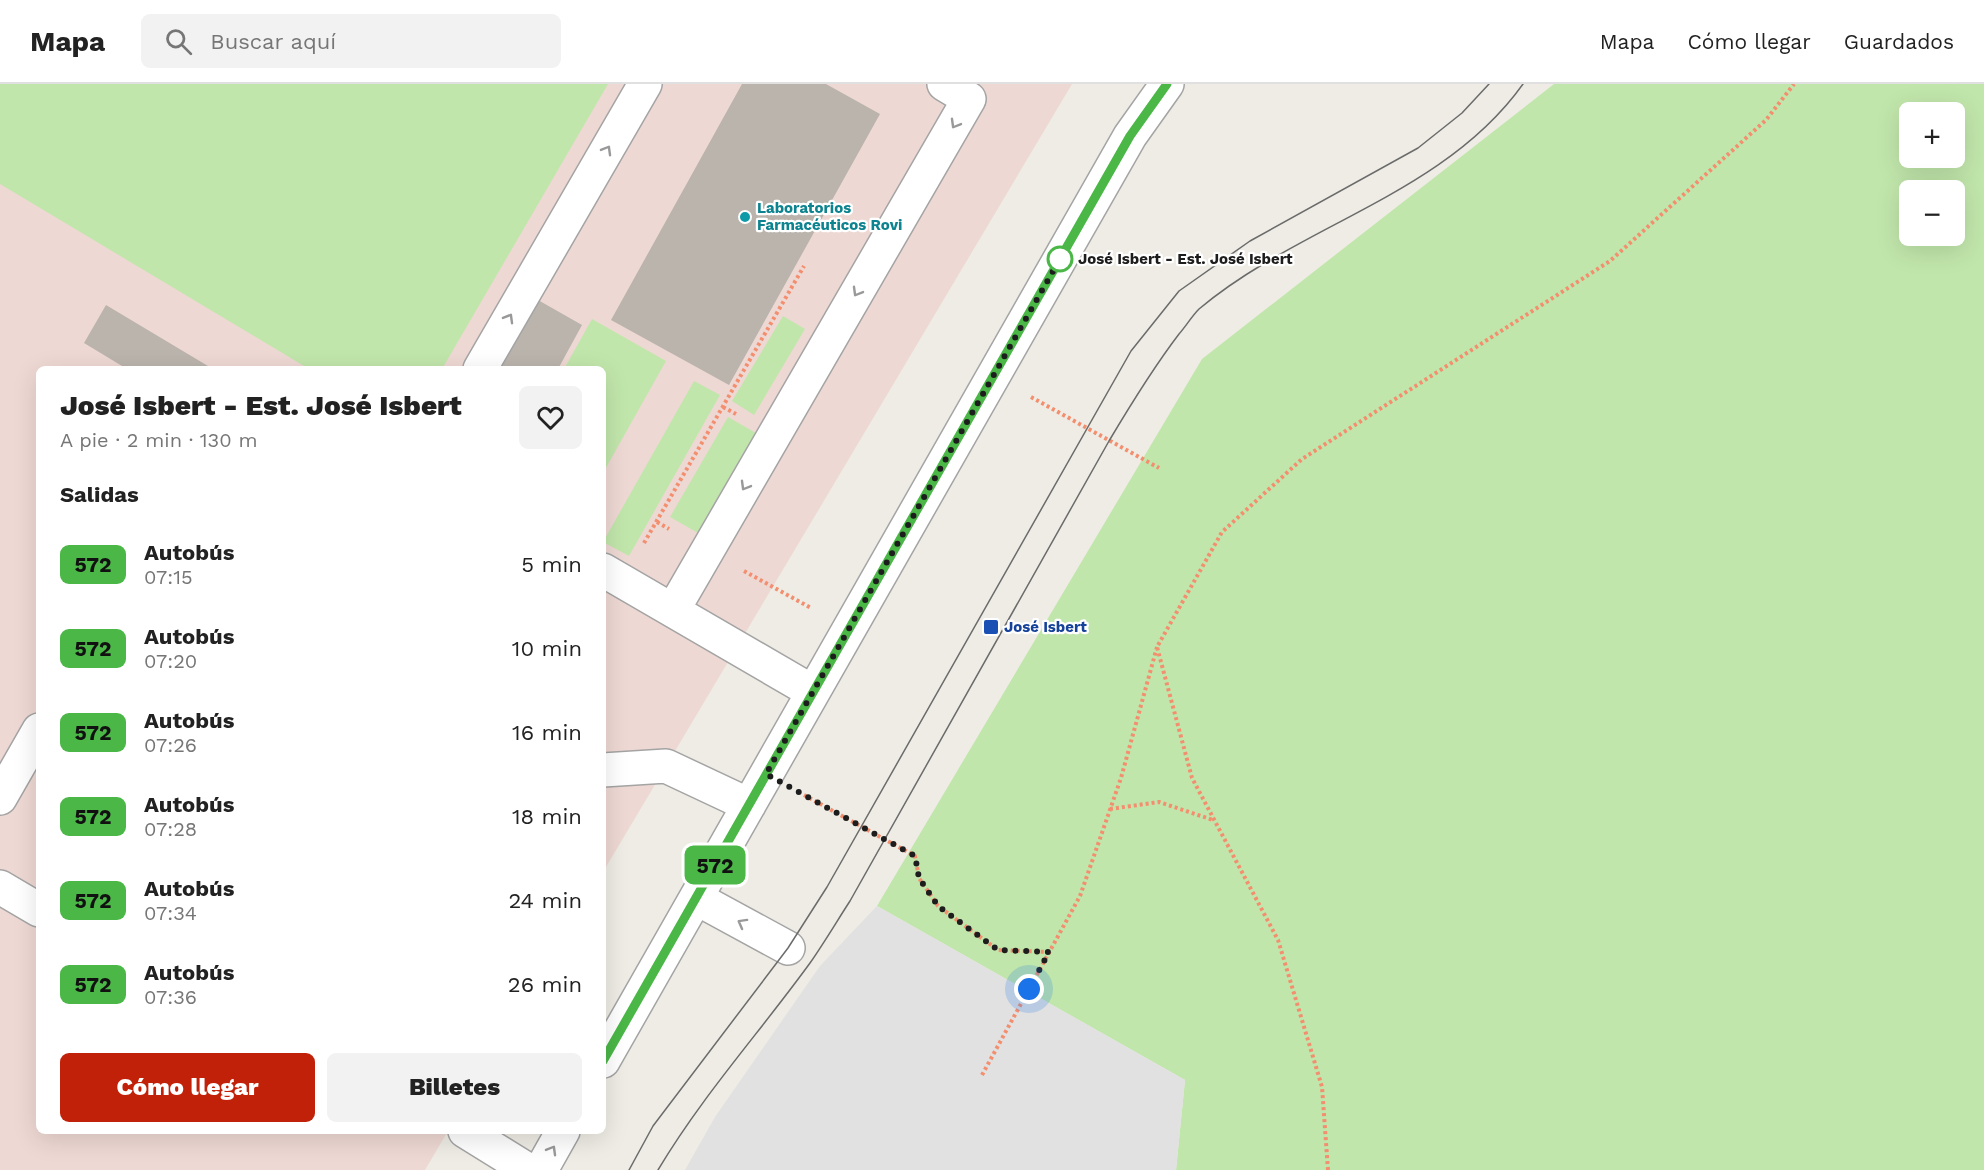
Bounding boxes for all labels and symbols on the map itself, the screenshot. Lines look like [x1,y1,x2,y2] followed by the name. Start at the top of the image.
[951,118,962,128] one-way arrow
[599,146,611,156] one-way arrow
[757,199,902,234] place label: Laboratorios Farmacéuticos Rovi
[738,210,752,224] marker: Laboratorios Farmacéuticos Rovi
[1047,246,1073,272] marker: José Isbert - Est. José Isbert
[1078,250,1293,268] place label: José Isbert - Est. José Isbert
[853,286,864,296] one-way arrow
[502,314,513,324] one-way arrow
[741,480,752,490] one-way arrow
[982,618,1000,636] marker: José Isbert
[1004,618,1087,636] place label: José Isbert
[680,846,750,884] line badge: 572
[738,919,748,930] one-way arrow
[1014,974,1044,1004] your location
[545,1146,556,1157] one-way arrow

